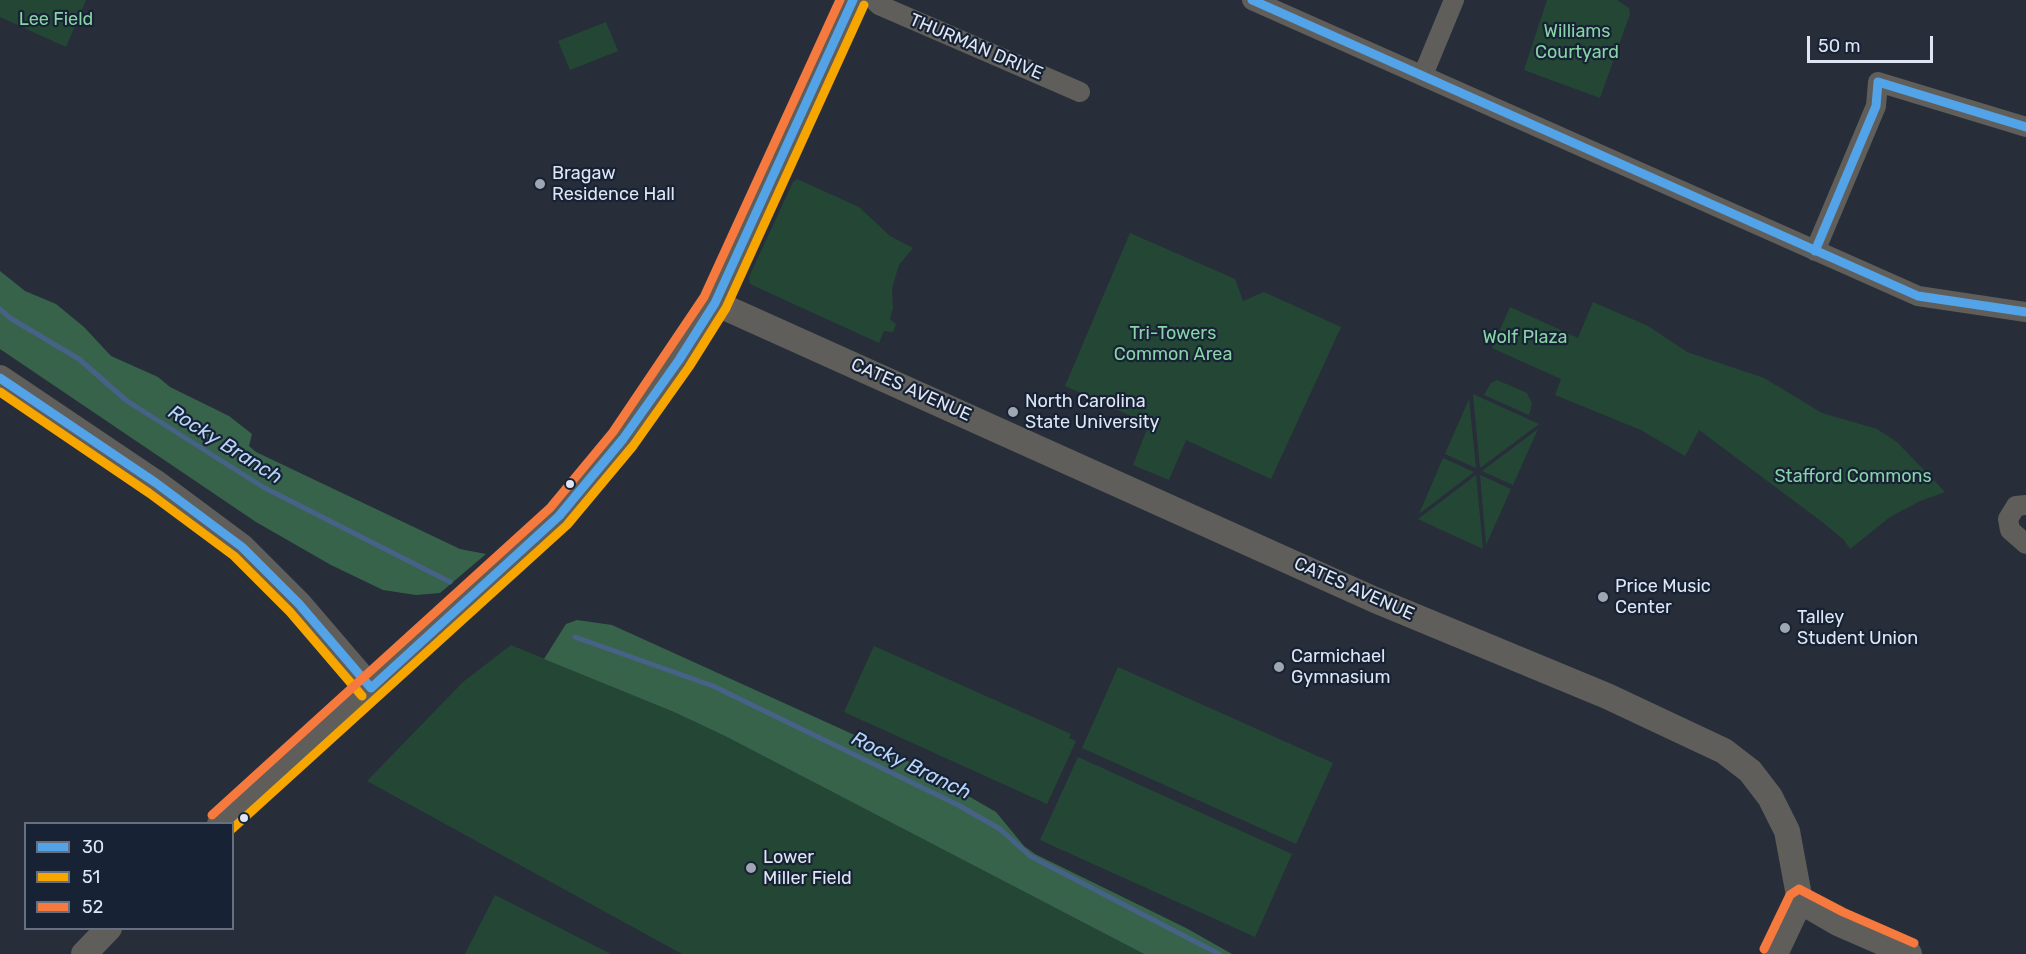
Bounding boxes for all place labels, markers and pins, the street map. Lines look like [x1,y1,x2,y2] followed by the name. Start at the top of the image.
[552,163,675,206] place label: Bragaw Residence Hall
[533,177,547,191] marker: Bragaw Residence Hall
[1025,391,1160,434] place label: North Carolina State University
[1006,405,1020,419] marker: North Carolina State University
[564,478,576,490] unlabelled marker
[1615,576,1711,618] place label: Price Music Center
[1596,590,1610,604] marker: Price Music Center
[1797,607,1918,650] place label: Talley Student Union
[1778,621,1792,635] marker: Talley Student Union
[1291,646,1390,688] place label: Carmichael Gymnasium
[1272,660,1286,674] marker: Carmichael Gymnasium
[238,812,250,824] unlabelled marker
[763,847,852,890] place label: Lower Miller Field
[744,861,758,875] marker: Lower Miller Field

